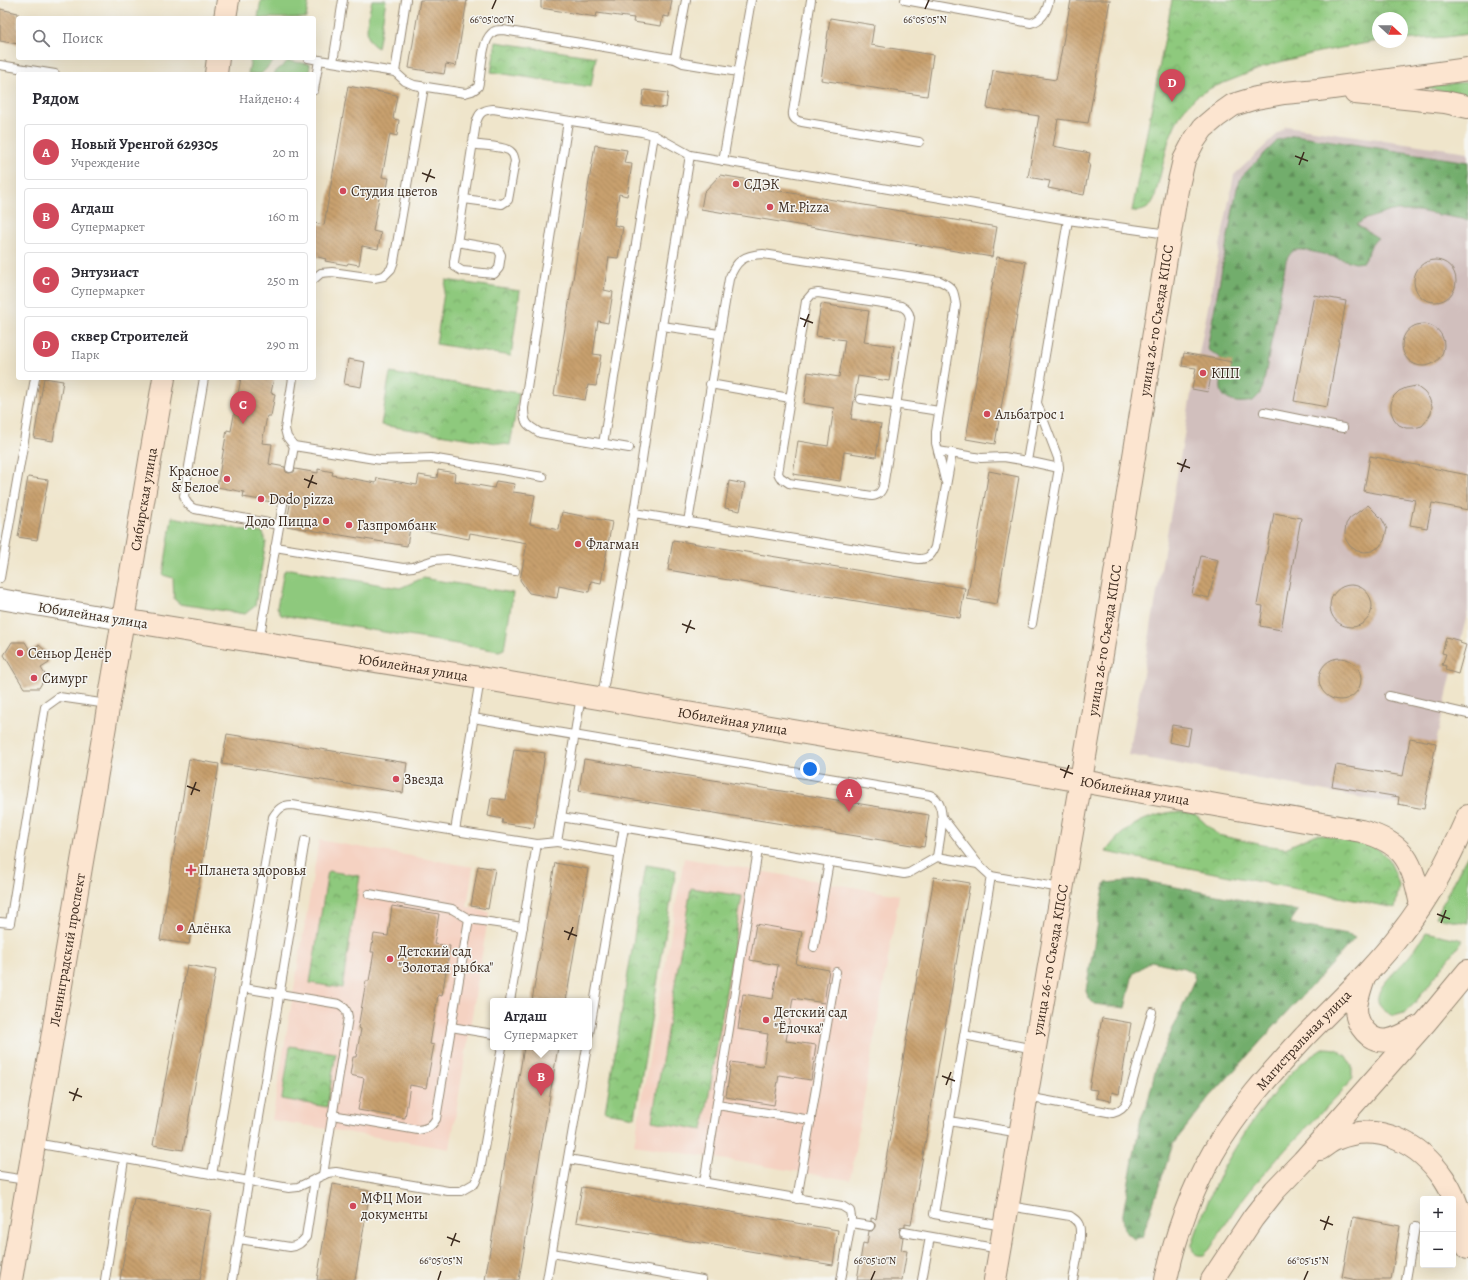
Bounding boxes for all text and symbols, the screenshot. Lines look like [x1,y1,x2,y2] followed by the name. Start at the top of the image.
[1372,12,1408,48] north arrow
[470,13,514,26] text: 66°05'00"N
[903,13,947,26] text: 66°05'05"N
[16,16,316,60] search box
[30,27,52,49] icon: search
[62,28,103,48] text: Поиск
[1159,69,1185,102] pin: D
[32,87,79,110] text: Рядом
[239,90,300,107] text: Найдено: 4
[71,134,218,154] text: Новый Уренгой 629305
[42,144,50,161] text: A
[273,144,299,161] text: 20 m
[71,154,140,171] text: Учреждение
[744,175,779,194] place label: СДЭК
[731,179,741,189] marker: СДЭК
[351,182,438,201] place label: Студия цветов
[338,186,348,196] marker: Студия цветов
[71,198,114,218] text: Агдаш
[778,198,830,217] place label: Mr.Pizza
[765,202,775,212] marker: Mr.Pizza
[42,208,50,225] text: B
[268,208,299,225] text: 160 m
[71,218,145,235] text: Супермаркет
[1135,243,1178,399] street label: улица 26-го Съезда КПСС
[71,262,139,282] text: Энтузиаст
[42,272,50,289] text: C
[267,272,299,289] text: 250 m
[71,282,145,299] text: Супермаркет
[71,326,188,346] text: cквер Cтроителей
[41,336,51,353] text: D
[267,336,299,353] text: 290 m
[71,346,100,363] text: Парк
[1211,364,1240,383] place label: КПП
[1198,368,1208,378] marker: КПП
[230,391,256,424] pin: C
[994,405,1065,424] place label: Альбатрос 1
[982,409,992,419] marker: Альбатрос 1
[126,446,162,552] street label: Сибирская улица
[169,462,219,497] place label: Красное & Белое
[222,474,232,484] marker: Красное & Белое
[269,490,334,509] place label: Dodo pizza
[256,494,266,504] marker: Dodo pizza
[245,512,319,531] place label: Додо Пицца
[321,516,331,526] marker: Додо Пицца
[357,516,437,535] place label: Газпромбанк
[344,520,354,530] marker: Газпромбанк
[586,535,639,554] place label: Флагман
[573,539,583,549] marker: Флагман
[1083,563,1126,719] street label: улица 26-го Съезда КПСС
[37,597,150,634] street label: Юбилейная улица
[28,644,112,663] place label: Сеньор Денёр
[15,648,25,658] marker: Сеньор Денёр
[357,649,470,686] street label: Юбилейная улица
[42,669,88,688] place label: Симург
[29,673,39,683] marker: Симург
[676,703,790,740] street label: Юбилейная улица
[800,759,820,779] your location
[404,770,444,789] place label: Звезда
[1078,772,1192,810] street label: Юбилейная улица
[391,774,401,784] marker: Звезда
[836,779,862,812] pin: A
[199,861,307,880] place label: Планета здоровья
[186,865,196,875] marker: Планета здоровья
[45,872,90,1028] street label: Ленинградский проспект
[1028,882,1073,1038] street label: улица 26-го Съезда КПСС
[187,919,232,938] place label: Алёнка
[175,923,185,933] marker: Алёнка
[398,942,493,977] place label: Детский сад "Золотая рыбка"
[385,954,395,964] marker: Детский сад "Золотая рыбка"
[1252,986,1356,1095] street label: Магистральная улица
[490,998,592,1050] popup
[774,1003,847,1038] place label: Детский сад "Ёлочка"
[504,1006,547,1026] text: Агдаш
[761,1015,771,1025] marker: Детский сад "Ёлочка"
[504,1026,578,1043] text: Супермаркет
[528,1063,554,1096] pin: B
[360,1189,428,1224] place label: МФЦ Мои документы
[1420,1196,1456,1268] map controls
[1420,1196,1456,1232] button: +
[348,1201,358,1211] marker: МФЦ Мои документы
[1420,1232,1456,1268] button: −
[419,1254,463,1267] text: 66°05'05"N
[854,1254,896,1267] text: 66°05'10"N
[1287,1254,1329,1267] text: 66°05'15"N

